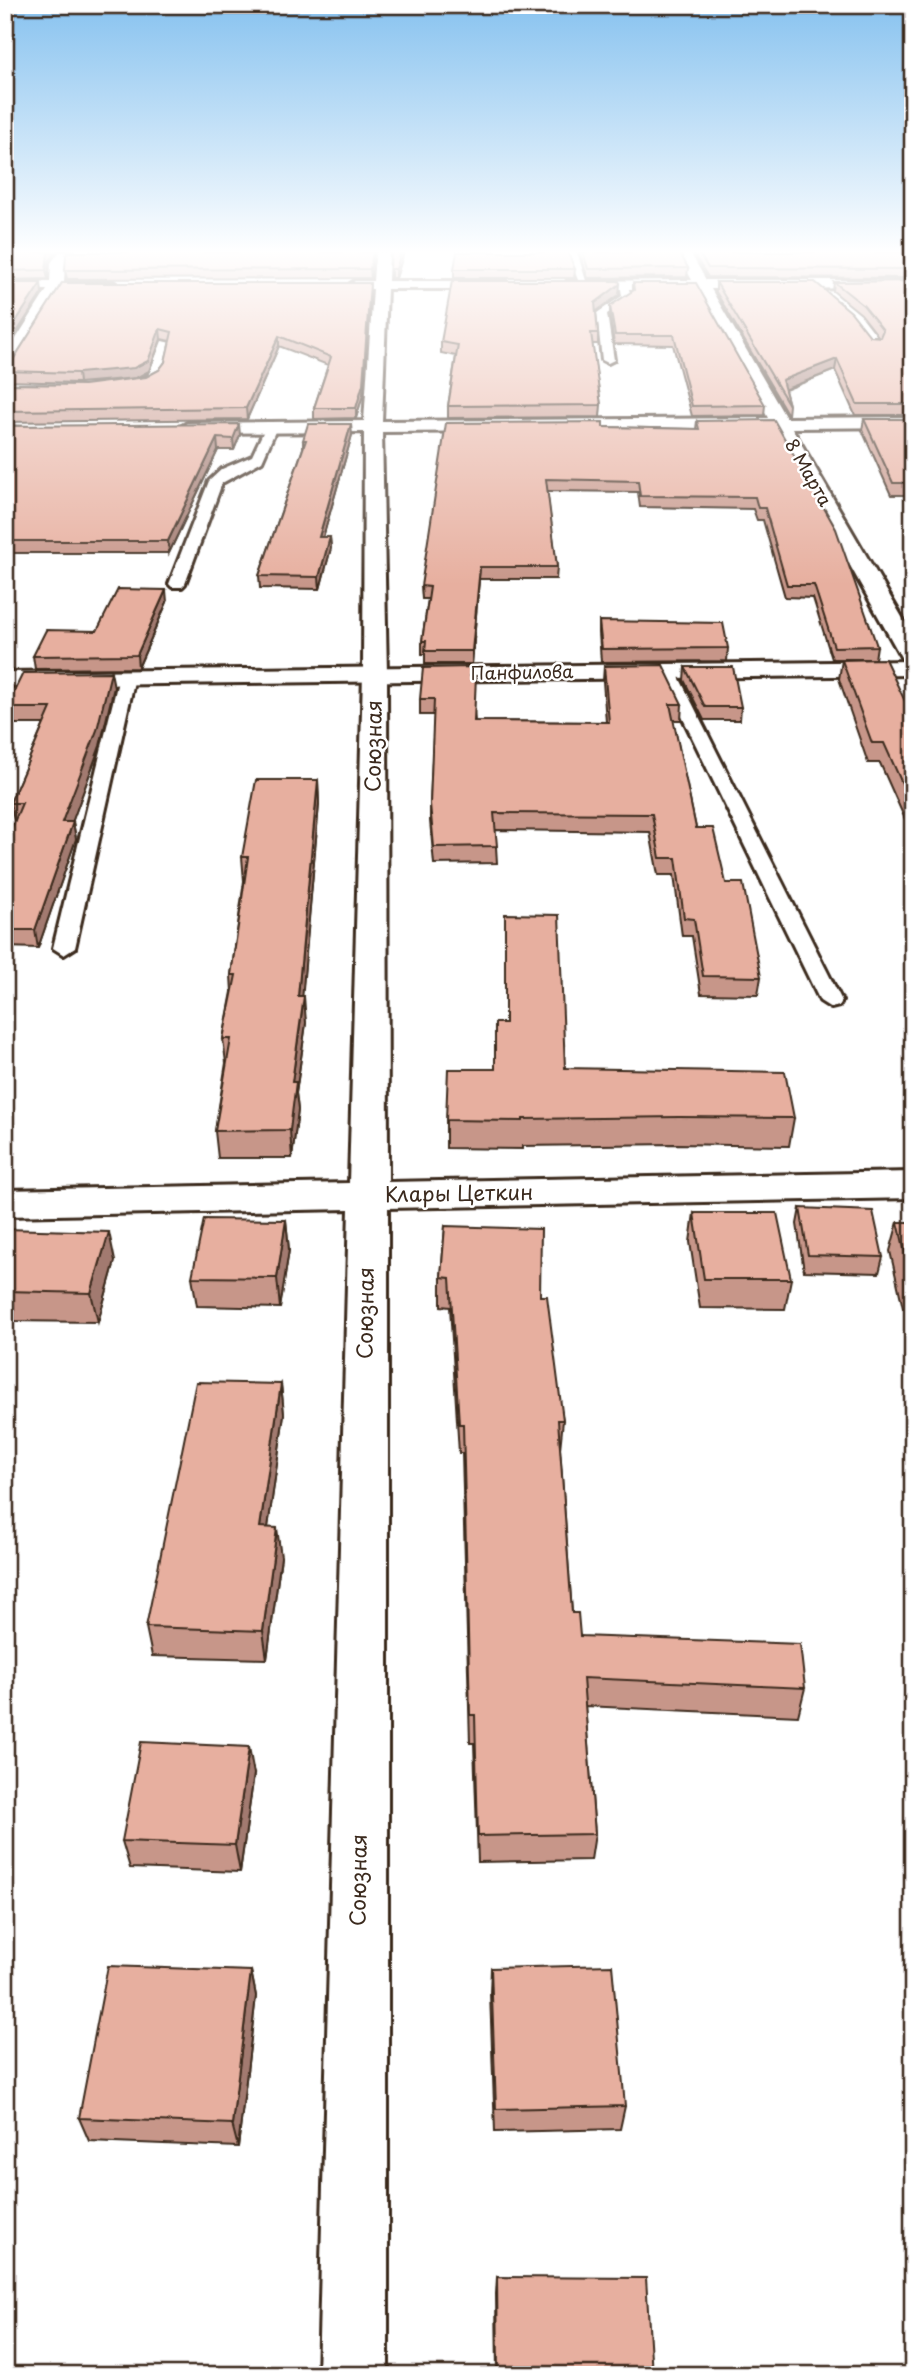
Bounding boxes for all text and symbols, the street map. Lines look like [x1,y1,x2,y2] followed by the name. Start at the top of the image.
[779,433,840,511] street label: 8 Марта
[470,657,574,686] street label: Панфилова
[355,700,389,792] street label: Союзная
[385,1175,533,1209] street label: Клары Цеткин
[347,1267,381,1359] street label: Союзная
[340,1834,374,1926] street label: Союзная

